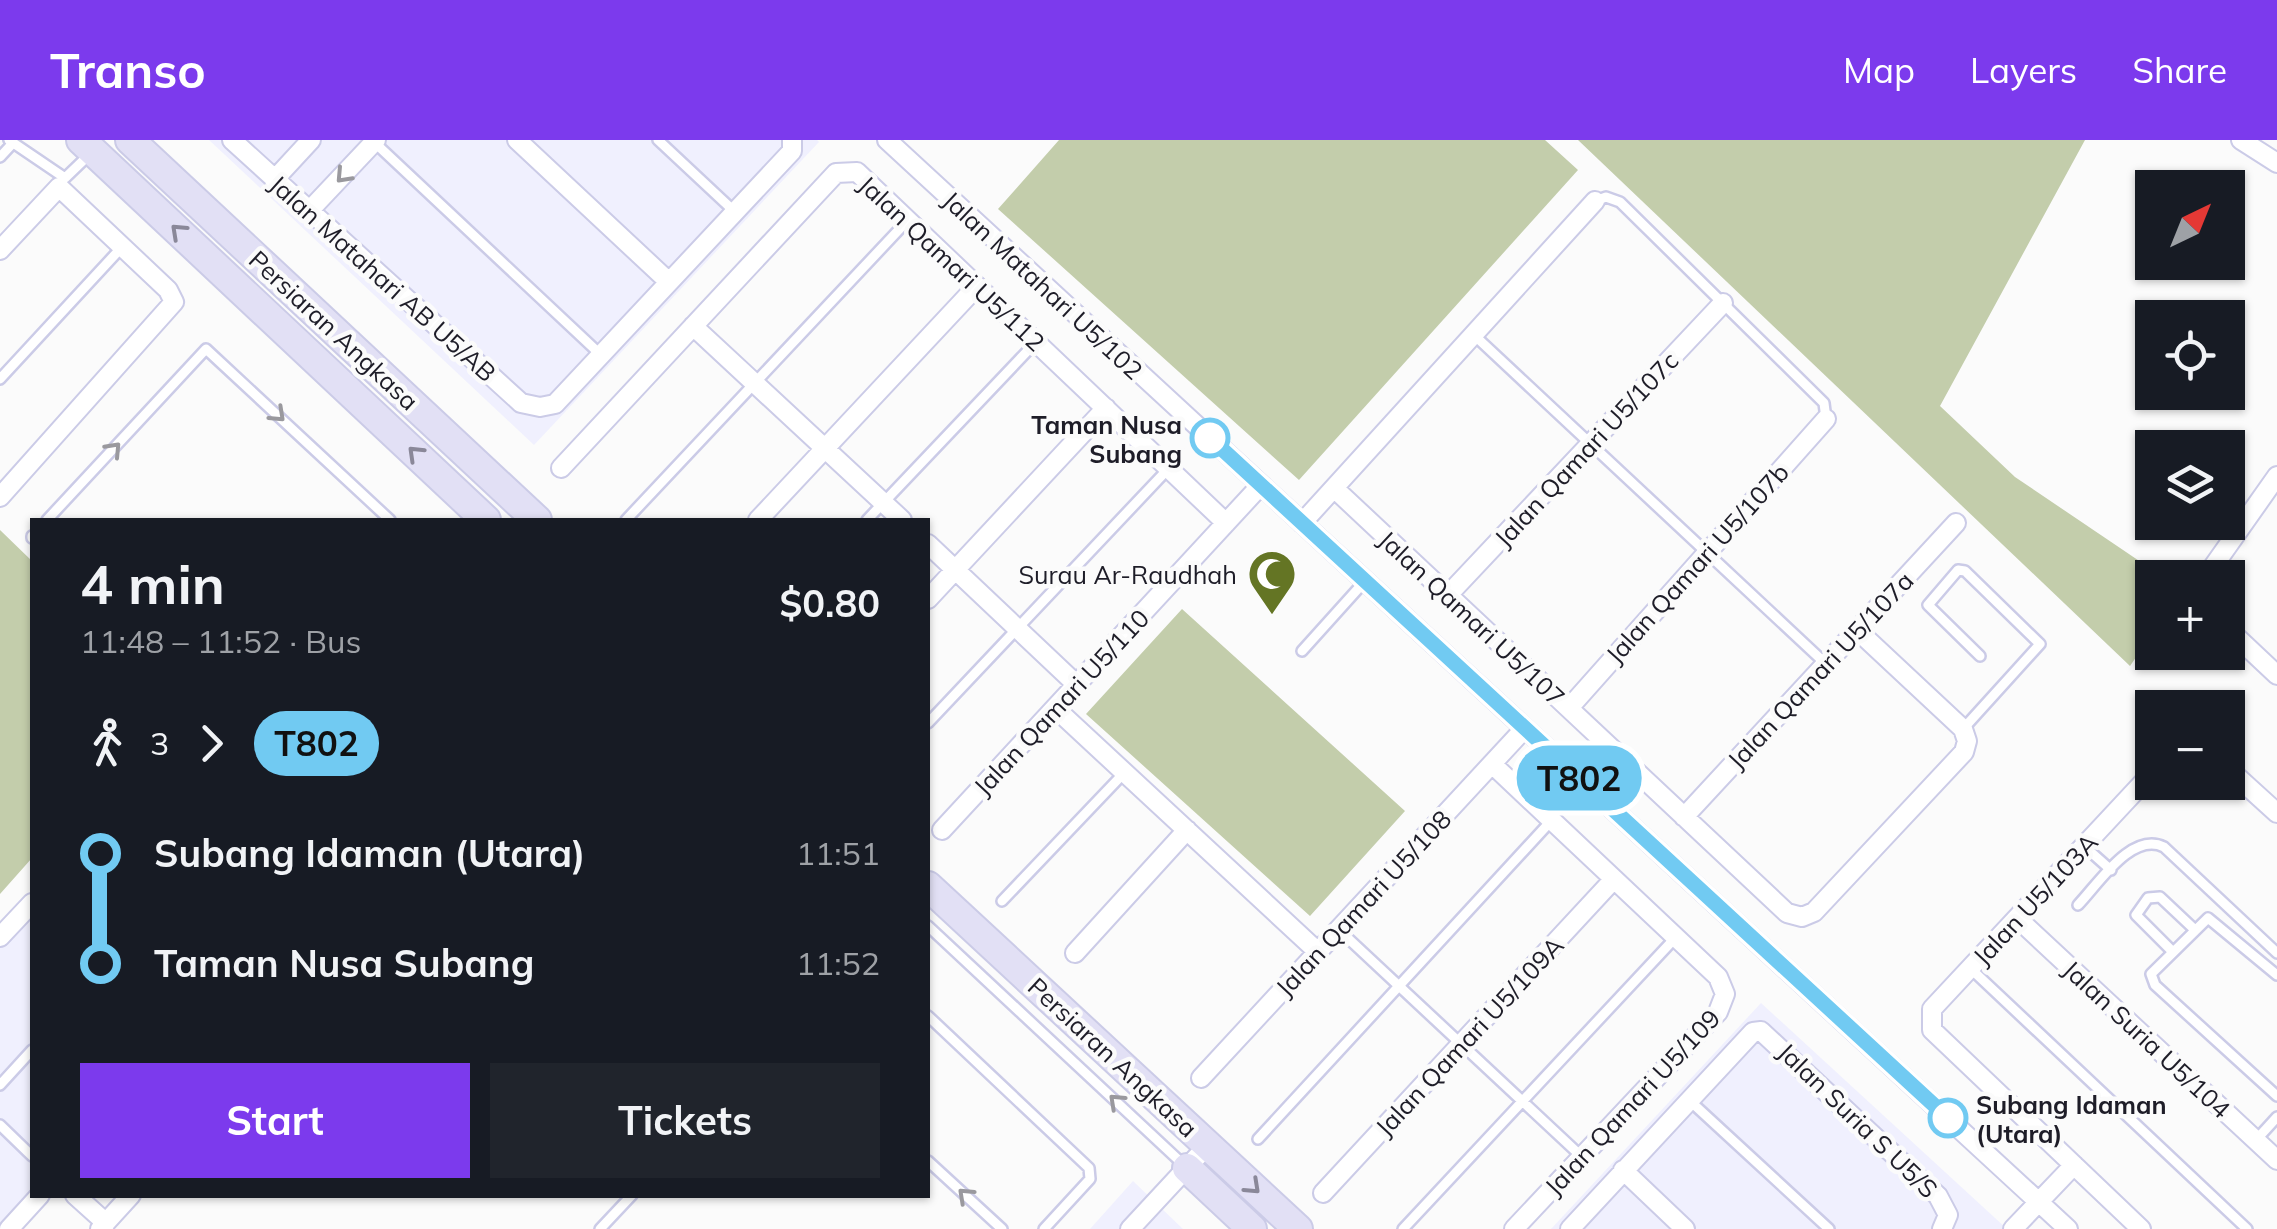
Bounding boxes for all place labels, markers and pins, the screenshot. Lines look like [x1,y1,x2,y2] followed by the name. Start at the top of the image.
[1031,409,1182,469] place label: Taman Nusa Subang
[1191,419,1229,457] marker: Taman Nusa Subang
[1246,548,1298,616] mosque icon: Surau Ar-Raudhah
[1019,559,1237,590] place label: Surau Ar-Raudhah
[1976,1089,2167,1149] place label: Subang Idaman (Utara)
[1929,1099,1967,1137] marker: Subang Idaman (Utara)

